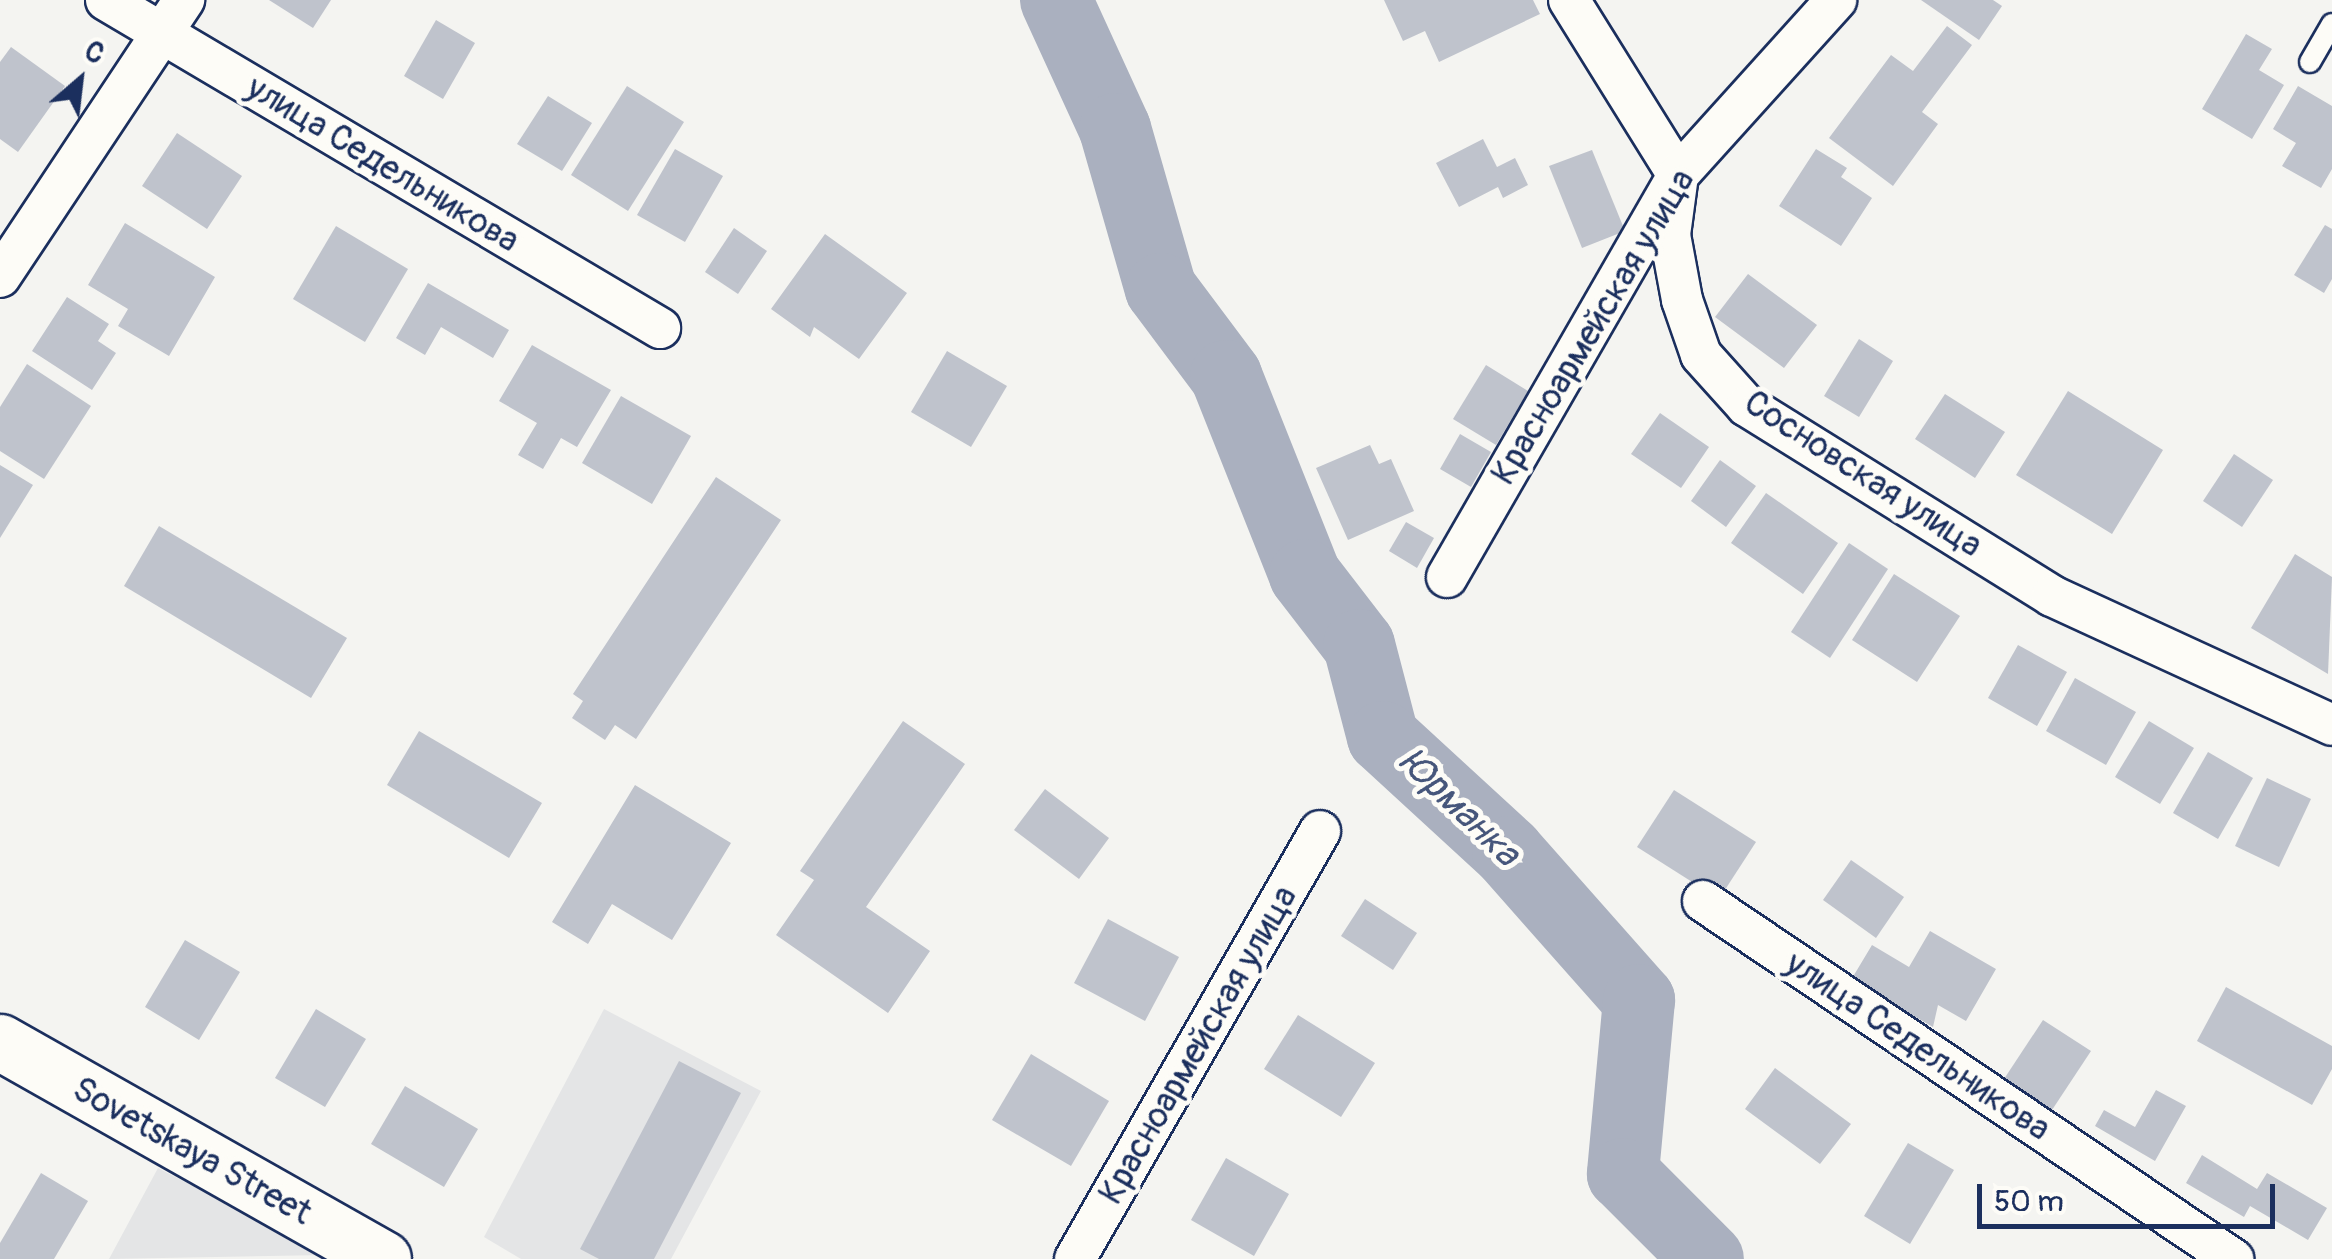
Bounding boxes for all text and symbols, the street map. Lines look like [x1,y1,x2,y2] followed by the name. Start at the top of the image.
[30,30,130,130] north arrow
[78,34,110,73] text: С
[239,66,527,262] street label: улица Седельникова
[1482,162,1704,492] street label: Красноармейская улица
[1736,382,1990,566] street label: Сосновская улица
[1389,740,1529,876] water label: Юрманка
[1090,879,1306,1211] street label: Красноармейская улица
[1778,942,2058,1150] street label: улица Седельникова
[65,1068,319,1234] street label: Sovetskaya Street
[1982,1164,2280,1226] scale bar
[1994,1183,2064,1220] text: 50 m

